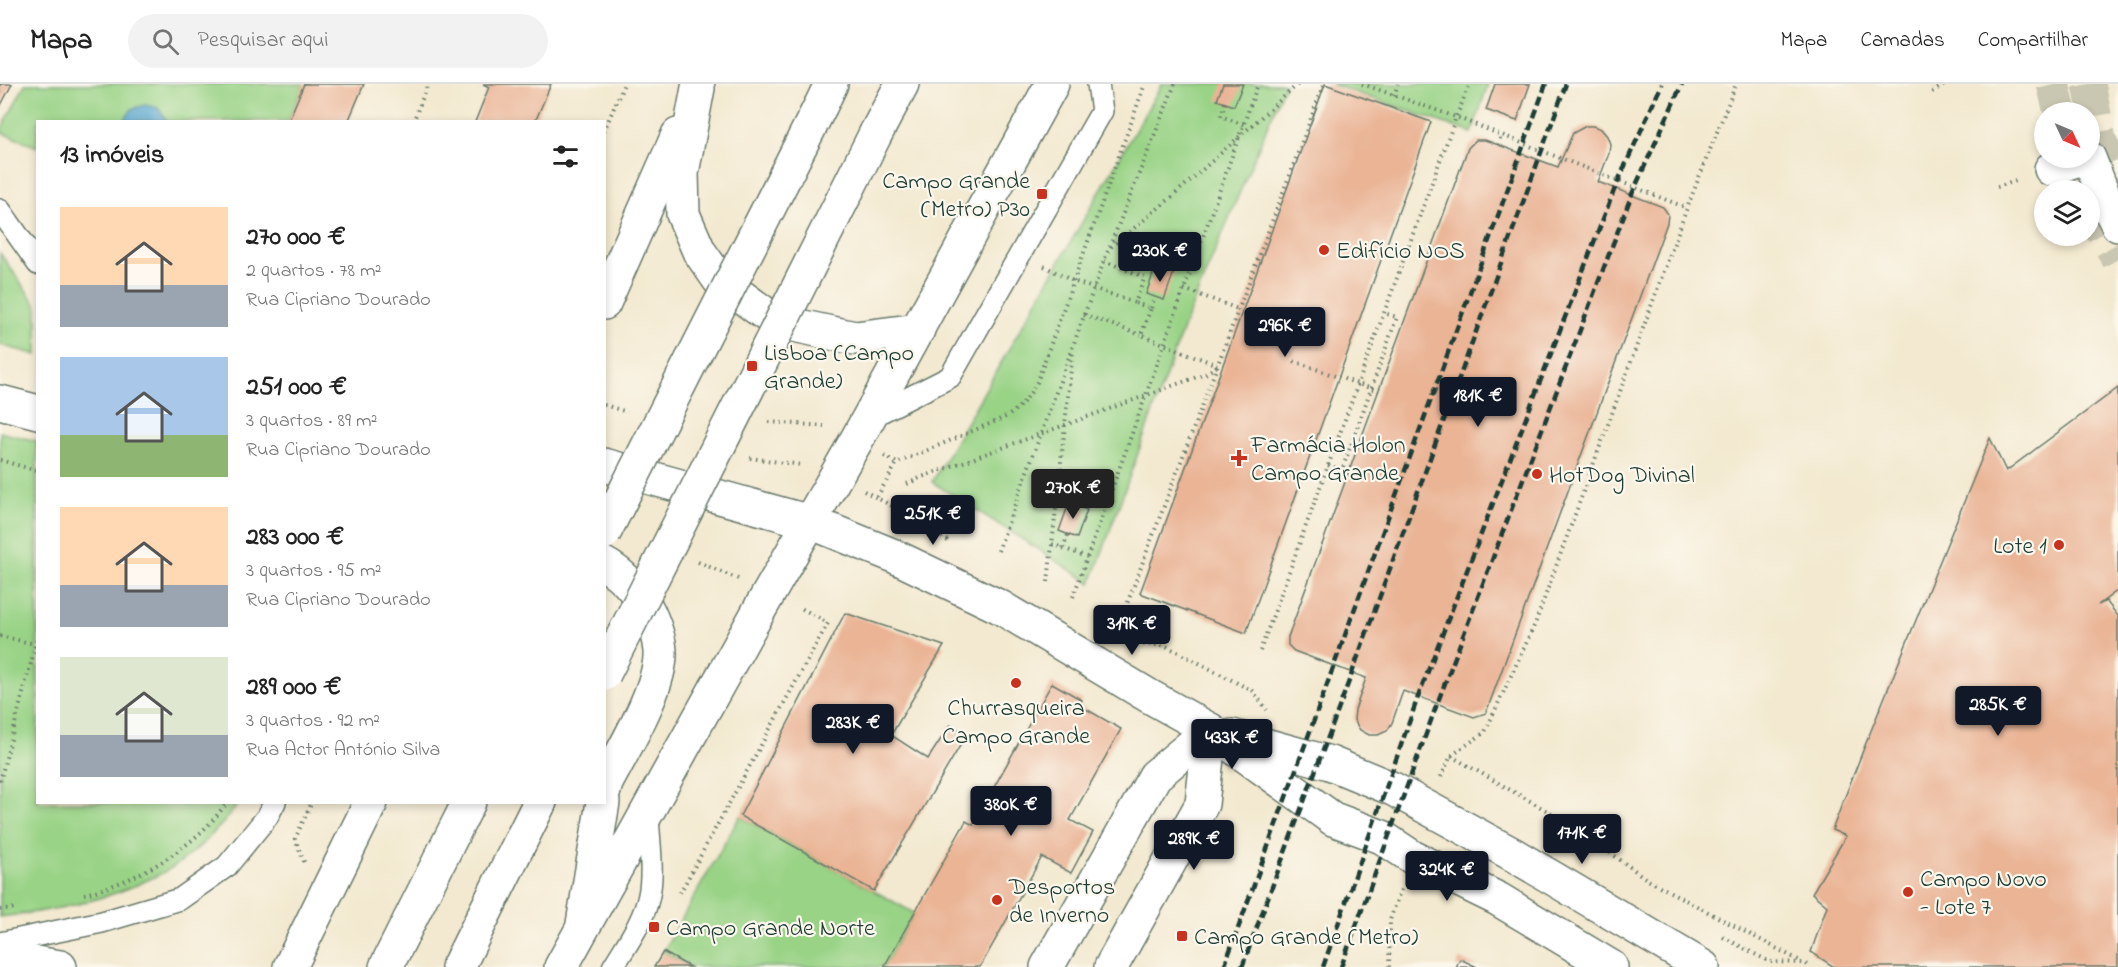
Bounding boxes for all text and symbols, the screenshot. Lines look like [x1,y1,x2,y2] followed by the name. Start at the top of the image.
[128,14,548,68] search box
[30,21,92,62] text: Mapa
[149,25,182,58] icon: search
[197,25,328,57] text: Pesquisar aqui
[1781,26,1827,56] text: Mapa
[1860,26,1945,56] text: Camadas
[1978,26,2088,56] text: Compartilhar
[2034,102,2100,168] north arrow
[2034,102,2100,246] map controls
[60,137,164,175] text: 13 imóveis
[549,140,582,173] icon: filters
[882,165,1030,228] place label: Campo Grande (Metro) P30
[2034,180,2100,246] button: layers
[1035,187,1049,201] marker: Campo Grande (Metro) P30
[246,219,346,257] text: 270 000 €
[108,231,180,303] icon: home
[1111,232,1209,283] pin: 230K €
[1336,235,1465,270] place label: Edifício NOS
[1132,237,1188,266] text: 230K €
[1317,243,1331,257] marker: Edifício NOS
[246,257,381,286] text: 2 quartos · 78 m²
[246,286,431,315] text: Rua Cipriano Dourado
[1236,307,1334,358] pin: 296K €
[1258,312,1312,341] text: 296K €
[764,337,914,400] place label: Lisboa (Campo Grande)
[745,359,759,373] marker: Lisboa (Campo Grande)
[246,369,347,407] text: 251 000 €
[1429,377,1527,428] pin: 181K €
[108,381,180,453] icon: home
[1454,382,1502,411] text: 181K €
[246,407,378,436] text: 3 quartos · 89 m²
[1250,429,1406,492] place label: Farmácia Holon Campo Grande
[246,436,431,465] text: Rua Cipriano Dourado
[1232,451,1246,465] marker: Farmácia Holon Campo Grande
[1549,459,1695,494] place label: HotDog Divinal
[1530,467,1544,481] marker: HotDog Divinal
[1024,469,1122,520] pin: 270K €
[1045,474,1101,503] text: 270K €
[884,495,982,546] pin: 251K €
[905,500,961,529] text: 251K €
[246,519,344,557] text: 283 000 €
[1993,530,2047,565] place label: Lote 1
[108,531,180,603] icon: home
[2052,538,2066,552] marker: Lote 1
[246,557,381,586] text: 3 quartos · 95 m²
[246,586,431,615] text: Rua Cipriano Dourado
[1083,605,1181,656] pin: 319K €
[1107,610,1157,639] text: 319K €
[246,669,341,707] text: 289 000 €
[1009,676,1023,690] marker: Churrasqueira Campo Grande
[108,681,180,753] icon: home
[1949,686,2047,737] pin: 285K €
[1969,691,2027,720] text: 285K €
[942,692,1090,755] place label: Churrasqueira Campo Grande
[804,704,902,755] pin: 283K €
[246,707,380,736] text: 3 quartos · 92 m²
[826,709,880,738] text: 283K €
[1183,719,1281,770] pin: 433K €
[1205,724,1259,753] text: 433K €
[246,736,440,765] text: Rua Actor António Silva
[962,786,1060,837] pin: 380K €
[984,791,1038,820] text: 380K €
[1533,814,1631,865] pin: 171K €
[1557,819,1607,848] text: 171K €
[1145,820,1243,871] pin: 289K €
[1168,825,1220,854] text: 289K €
[1398,851,1496,902] pin: 324K €
[1419,856,1475,885] text: 324K €
[1920,863,2047,926] place label: Campo Novo - Lote 7
[1008,871,1115,934] place label: Desportos de Inverno
[1901,885,1915,899] marker: Campo Novo - Lote 7
[990,893,1004,907] marker: Desportos de Inverno
[666,912,875,947] place label: Campo Grande Norte
[647,920,661,934] marker: Campo Grande Norte
[1194,921,1418,956] place label: Campo Grande (Metro)
[1175,929,1189,943] marker: Campo Grande (Metro)

